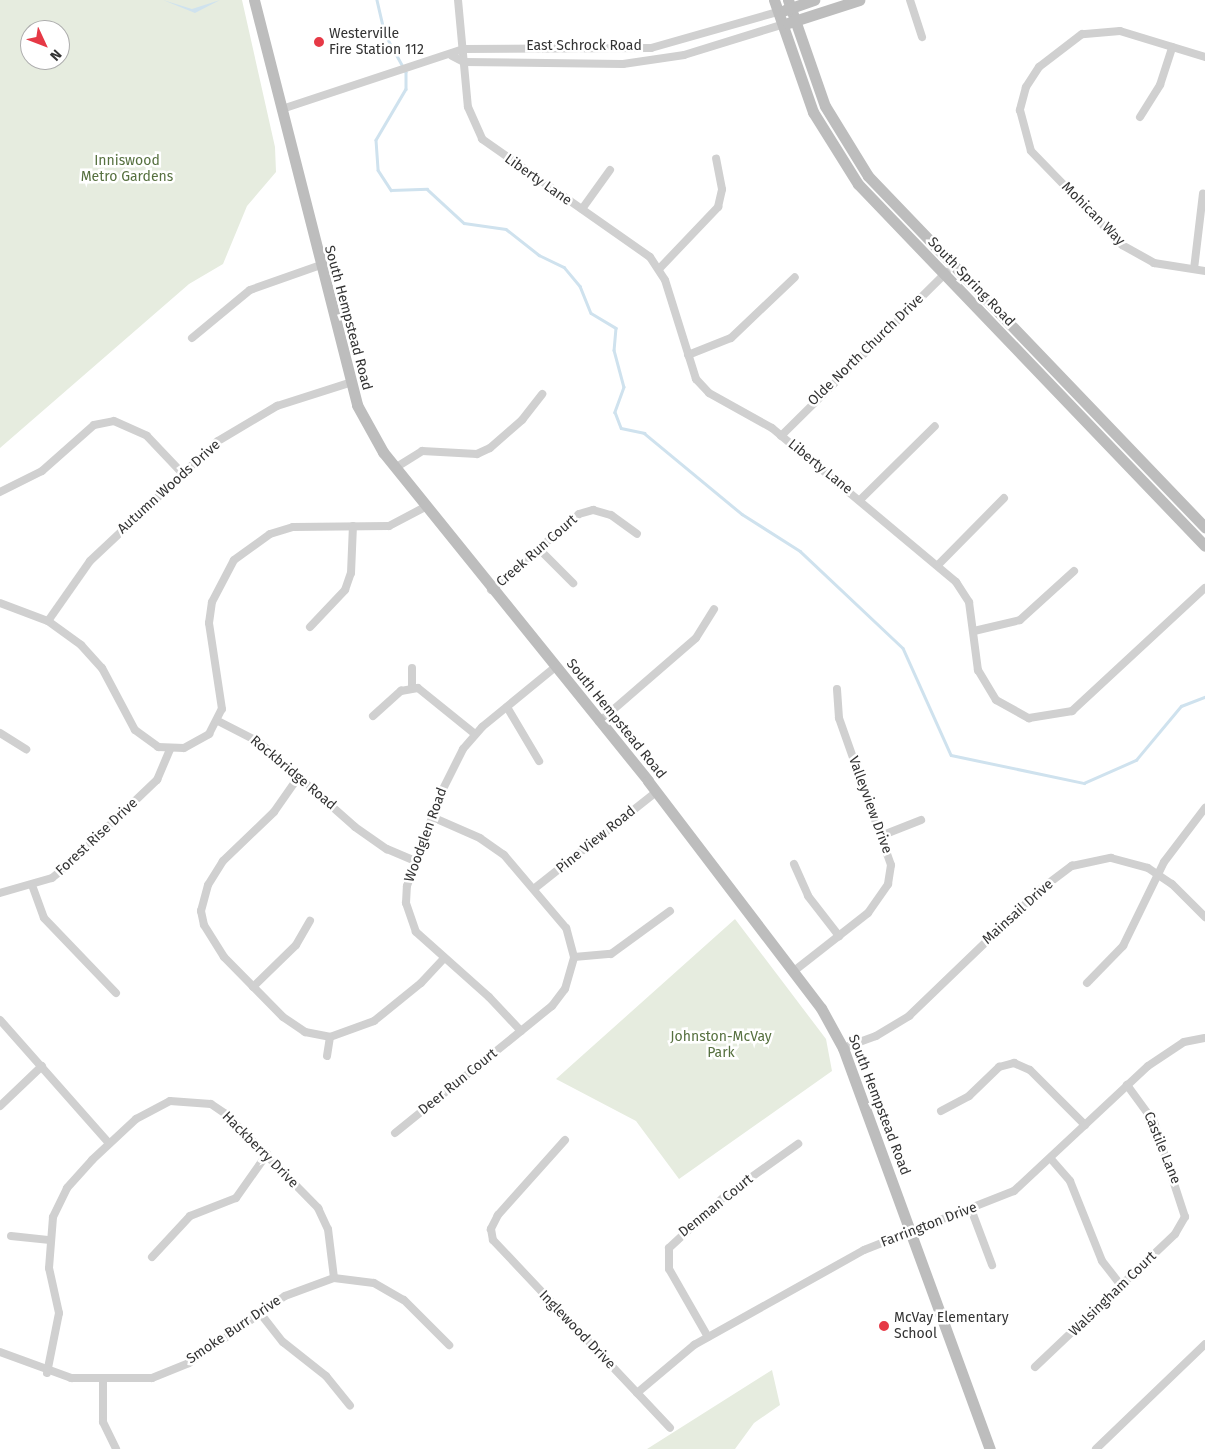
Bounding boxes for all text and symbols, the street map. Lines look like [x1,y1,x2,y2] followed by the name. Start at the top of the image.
[20,20,70,70] north arrow
[329,26,424,58] place label: Westerville Fire Station 112
[313,36,325,48] marker: Westerville Fire Station 112
[526,38,642,54] street label: East Schrock Road
[46,46,65,64] text: N
[501,151,575,209] street label: Liberty Lane
[81,153,173,186] park label: Inniswood Metro Gardens
[1058,179,1128,249] street label: Mohican Way
[924,234,1018,330] street label: South Spring Road
[321,244,375,392] street label: South Hempstead Road
[805,290,927,410] street label: Olde North Church Drive
[114,436,224,538] street label: Autumn Woods Drive
[784,436,856,498] street label: Liberty Lane
[493,511,581,591] street label: Creek Run Court
[563,656,669,782] street label: South Hempstead Road
[247,732,339,814] street label: Rockbridge Road
[845,754,895,856] street label: Valleyview Drive
[401,785,451,885] street label: Woodglen Road
[53,795,141,879] street label: Forest Rise Drive
[553,803,639,877] street label: Pine View Road
[979,876,1057,948] street label: Mainsail Drive
[670,1029,772,1062] park label: Johnston-McVay Park
[844,1032,914,1178] street label: South Hempstead Road
[415,1045,501,1119] street label: Deer Run Court
[218,1108,302,1192] street label: Hackberry Drive
[1140,1109,1184,1187] street label: Castile Lane
[675,1171,757,1241] street label: Denman Court
[879,1199,979,1251] street label: Farrington Drive
[1066,1248,1160,1340] street label: Walsingham Court
[535,1287,619,1373] street label: Inglewood Drive
[184,1292,284,1368] street label: Smoke Burr Drive
[894,1310,1009,1342] place label: McVay Elementary School
[878,1320,890,1332] marker: McVay Elementary School

